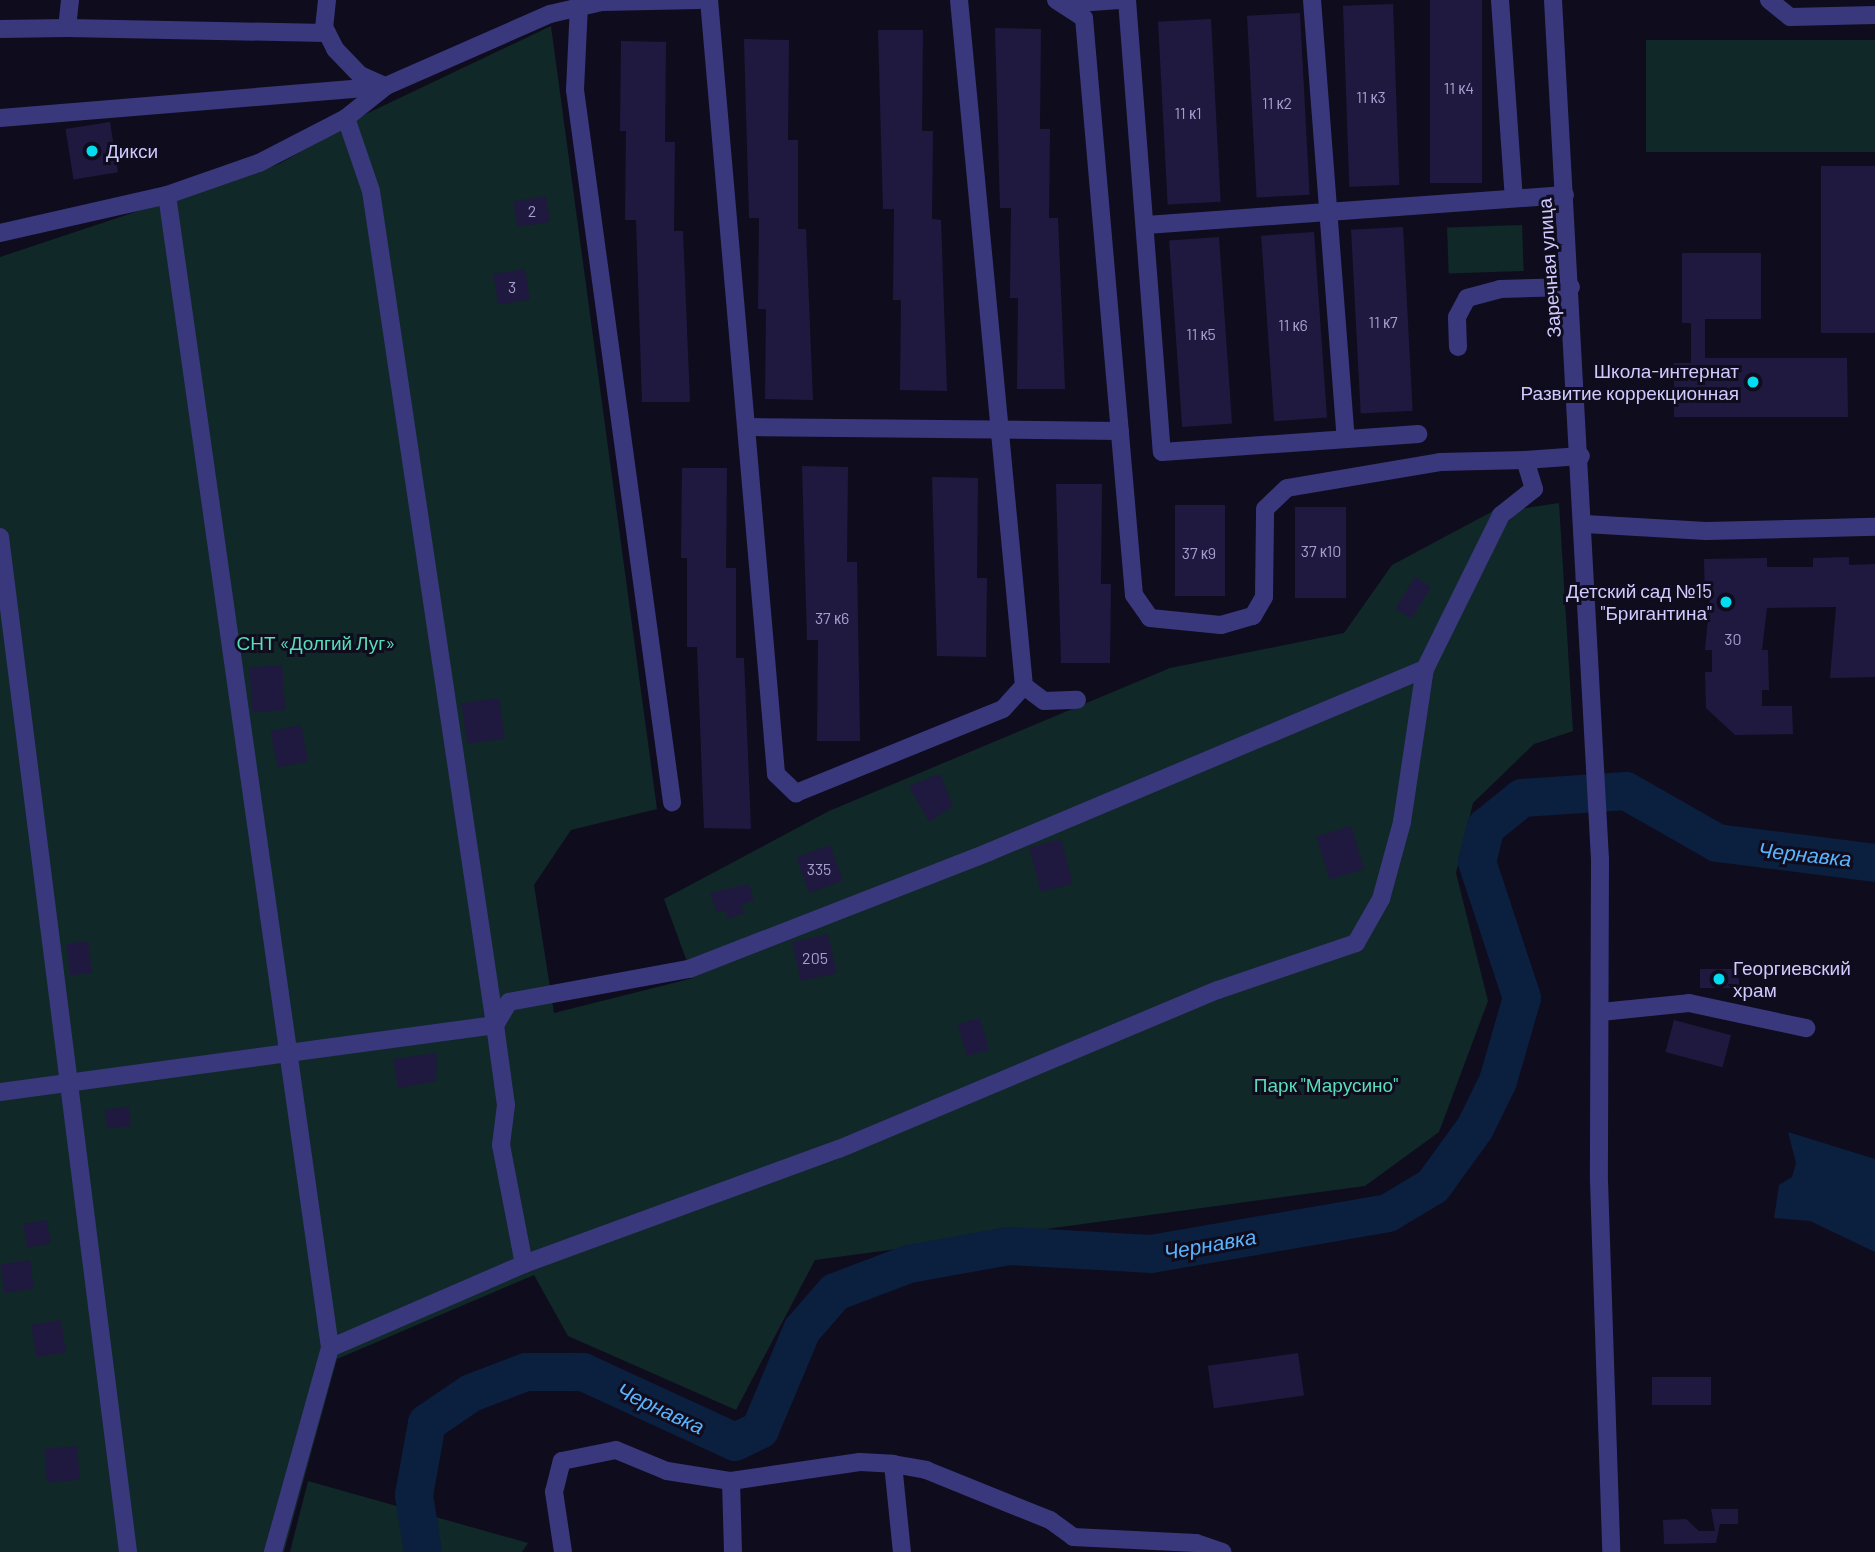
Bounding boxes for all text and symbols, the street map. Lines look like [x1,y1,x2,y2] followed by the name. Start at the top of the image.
[1444,78,1474,98] house number: 11 к4
[1356,87,1386,107] house number: 11 к3
[1262,93,1292,113] house number: 11 к2
[1174,103,1202,123] house number: 11 к1
[106,140,158,162] place label: Дикси
[84,143,100,159] marker: Дикси
[1533,197,1565,339] street label: Заречная улица
[528,201,536,221] house number: 2
[508,277,516,297] house number: 3
[1368,312,1398,332] house number: 11 к7
[1278,315,1308,335] house number: 11 к6
[1186,324,1216,344] house number: 11 к5
[1520,360,1739,404] place label: Школа-интернат Развитие коррекционная
[1745,374,1761,390] marker: Школа-интернат Развитие коррекционная
[1301,541,1341,561] house number: 37 к10
[1182,543,1216,563] house number: 37 к9
[1566,580,1712,624] place label: Детский сад №15 "Бригантина"
[1718,594,1734,610] marker: Детский сад №15 "Бригантина"
[815,608,849,628] house number: 37 к6
[1724,629,1742,649] house number: 30
[237,632,395,654] park label: СНТ «Долгий Луг»
[1757,837,1853,871] water label: Чернавка
[807,859,831,879] house number: 335
[802,948,828,968] house number: 205
[1733,957,1851,1001] place label: Георгиевский храм
[1711,971,1727,987] marker: Георгиевский храм
[1254,1074,1398,1096] park label: Парк "Марусино"
[1162,1223,1258,1265] water label: Чернавка
[613,1377,709,1439] water label: Чернавка

